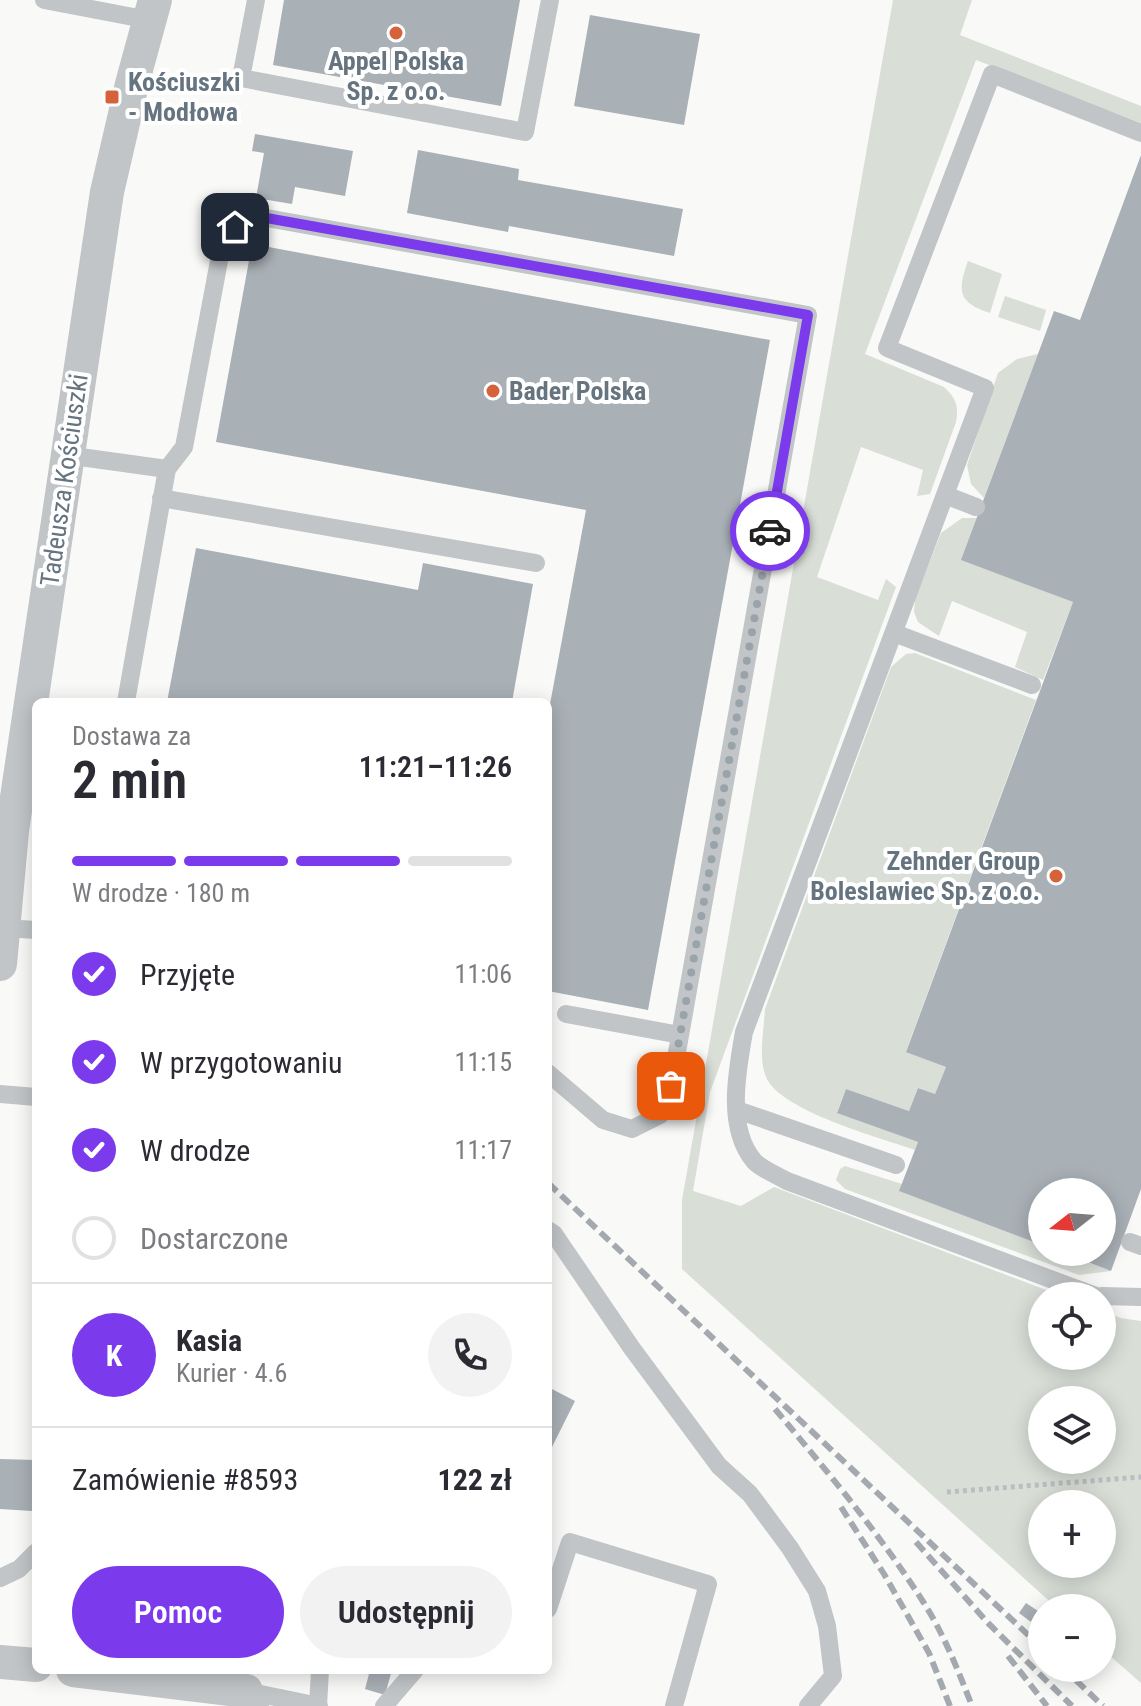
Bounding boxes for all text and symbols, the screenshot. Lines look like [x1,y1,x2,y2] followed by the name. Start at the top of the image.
[387,24,405,42] marker: Appel Polska Sp. z o.o.
[328,46,464,106] place label: Appel Polska Sp. z o.o.
[128,67,241,127] place label: Kościuszki - Modłowa
[103,88,121,106] marker: Kościuszki - Modłowa
[201,193,269,261] pin
[213,205,257,249] icon: home
[34,372,94,588] street label: Tadeusza Kościuszki
[509,376,646,406] place label: Bader Polska
[484,382,502,400] marker: Bader Polska
[730,491,810,571] courier
[748,509,792,553] icon: car
[72,721,191,751] text: Dostawa za
[359,749,512,784] text: 11:21–11:26
[72,750,187,811] text: 2 min
[810,846,1040,906] place label: Zehnder Group Boleslawiec Sp. z o.o.
[1047,867,1065,885] marker: Zehnder Group Boleslawiec Sp. z o.o.
[72,878,250,908] text: W drodze · 180 m
[72,952,116,996] icon: check
[140,957,235,992] text: Przyjęte
[455,959,512,989] text: 11:06
[72,1040,116,1084] icon: check
[140,1045,342,1080] text: W przygotowaniu
[455,1047,512,1077] text: 11:15
[637,1052,705,1120] pin
[649,1064,693,1108] icon: bag
[72,1128,116,1172] icon: check
[140,1133,250,1168] text: W drodze
[455,1135,512,1165] text: 11:17
[1028,1178,1116,1266] north arrow
[1028,1178,1116,1682] map controls
[140,1221,288,1256] text: Dostarczone
[1028,1282,1116,1370] button: locate
[428,1313,512,1397] button: phone
[176,1323,242,1358] text: Kasia
[106,1338,122,1373] text: K
[176,1358,287,1388] text: Kurier · 4.6
[1028,1386,1116,1474] button: layers
[72,1462,298,1497] text: Zamówienie #8593
[437,1462,512,1497] text: 122 zł
[1028,1490,1116,1578] button: +
[72,1566,284,1658] button: Pomoc
[300,1566,512,1658] button: Udostępnij
[1028,1594,1116,1682] button: −

